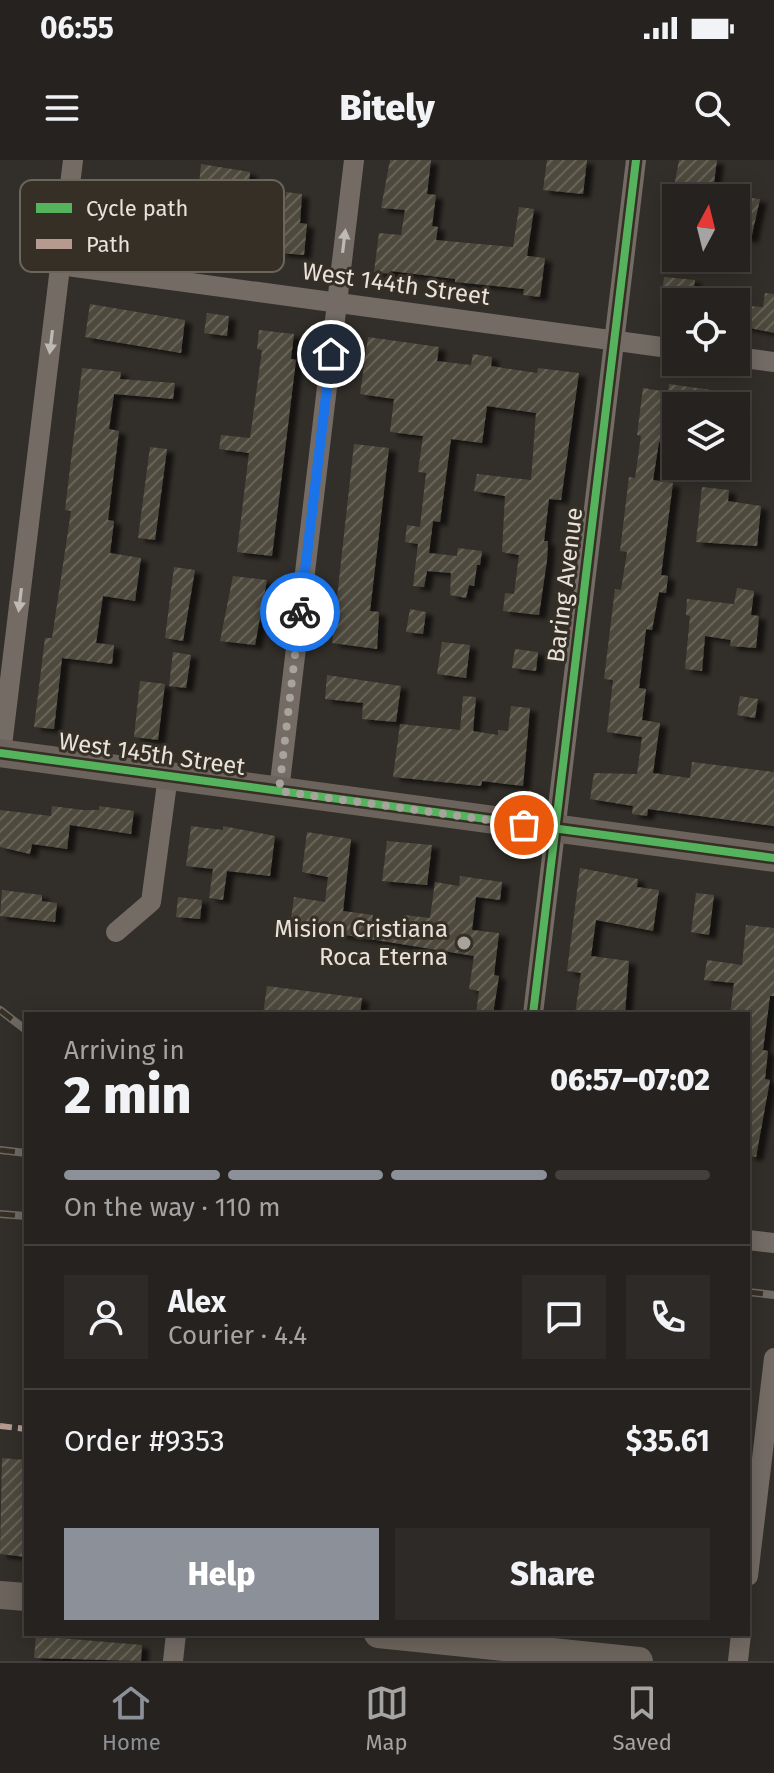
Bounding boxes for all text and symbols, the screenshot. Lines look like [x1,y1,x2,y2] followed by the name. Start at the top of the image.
[40,10,114,46] text: 06:55
[40,86,84,130] icon: menu
[339,86,435,130] text: Bitely
[690,86,734,130] icon: search
[20,180,284,272] legend
[662,184,750,272] north arrow
[662,184,750,480] map controls
[86,195,188,222] text: Cycle path
[338,228,351,253] one-way arrow
[86,231,130,258] text: Path
[300,257,492,311] street label: West 144th Street
[662,288,750,376] button: locate
[297,320,365,388] pin
[44,330,57,355] one-way arrow
[309,332,353,376] icon: home
[662,392,750,480] button: layers
[542,506,588,664] street label: Baring Avenue
[260,572,340,652] courier
[13,588,26,613] one-way arrow
[278,590,322,634] icon: bike
[57,727,247,781] street label: West 145th Street
[490,791,558,859] pin
[502,803,546,847] icon: bag
[274,915,448,971] place label: Mision Cristiana Roca Eterna
[455,934,473,952] marker: Mision Cristiana Roca Eterna
[64,1035,185,1066] text: Arriving in
[550,1062,710,1098] text: 06:57–07:02
[64,1064,191,1127] text: 2 min
[64,1192,281,1223] text: On the way · 110 m
[64,1275,148,1359] button: person
[522,1275,606,1359] button: chat
[626,1275,710,1359] button: phone
[168,1284,226,1320] text: Alex
[168,1320,307,1351] text: Courier · 4.4
[64,1423,225,1459] text: Order #9353
[626,1423,710,1459] text: $35.61
[64,1528,379,1620] button: Help
[395,1528,710,1620] button: Share
[102,1681,161,1756] tab: Home
[365,1681,409,1756] tab: Map
[613,1681,672,1756] tab: Saved

